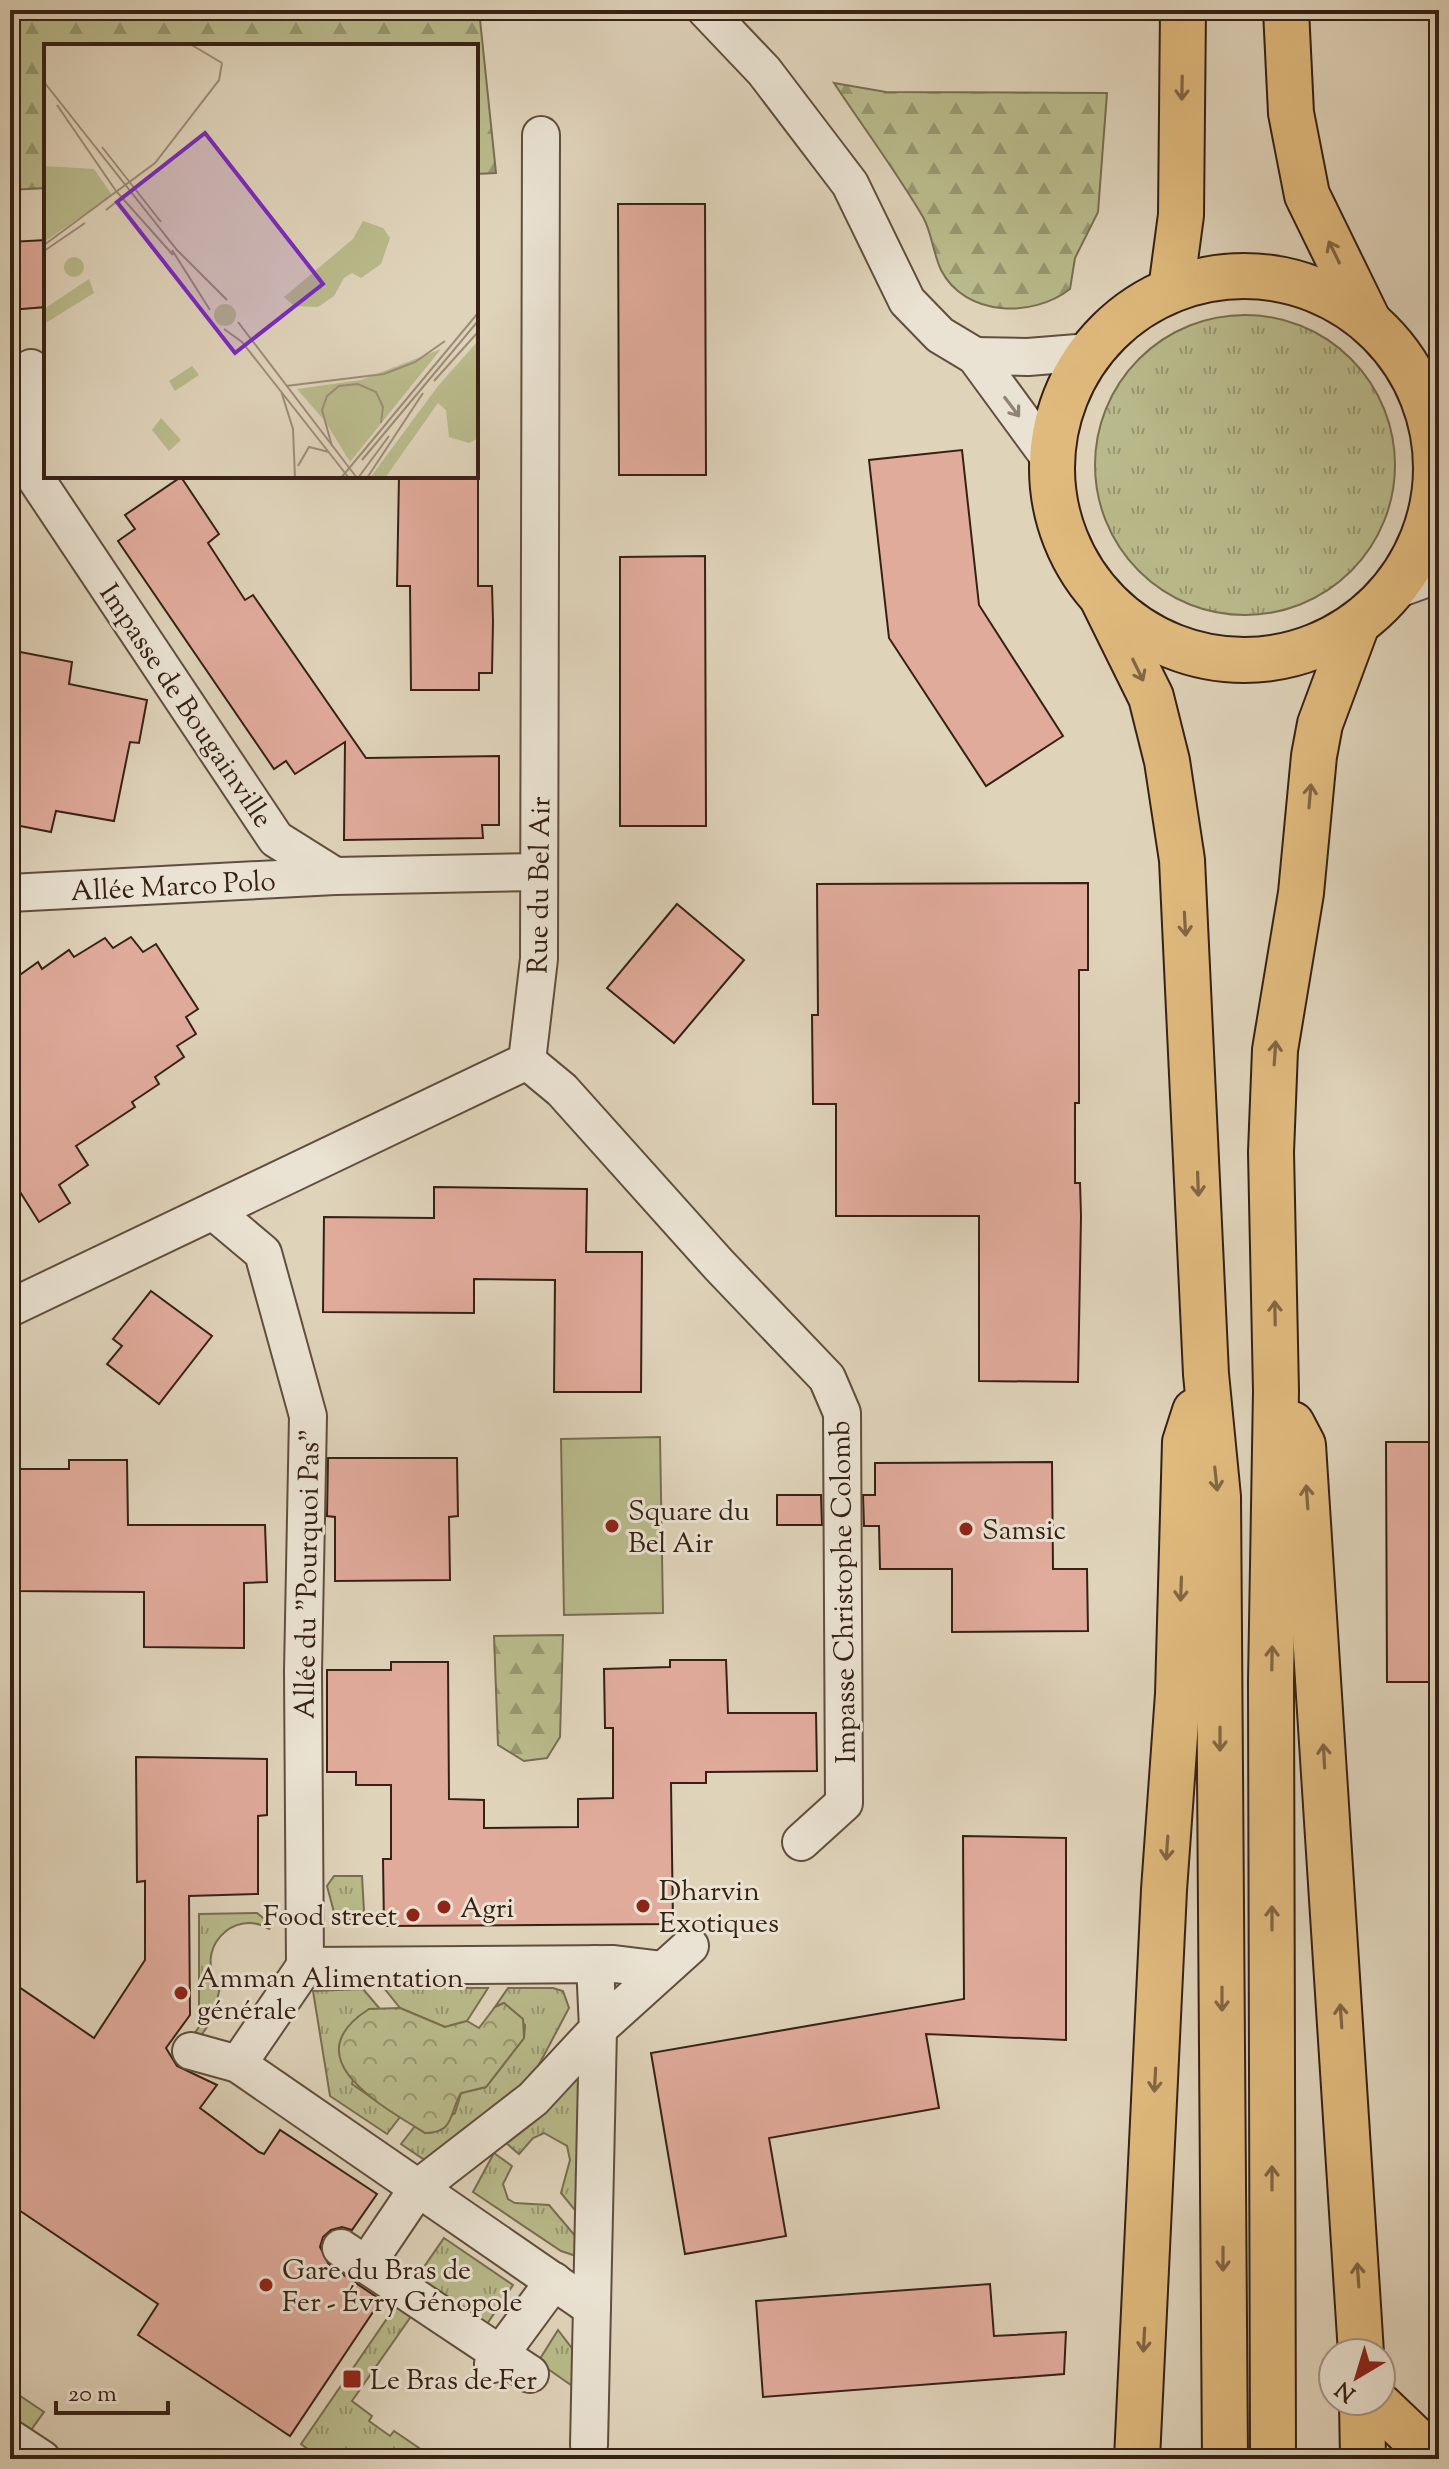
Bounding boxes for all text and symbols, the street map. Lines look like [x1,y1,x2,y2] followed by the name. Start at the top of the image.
[44,44,478,478] inset map
[1174,74,1190,101] one-way arrow
[1326,241,1342,265] one-way arrow
[1004,395,1020,417] one-way arrow
[88,577,281,837] street label: Impasse de Bougainville
[1130,658,1146,682] one-way arrow
[1303,783,1318,810] one-way arrow
[519,795,563,974] street label: Rue du Bel Air
[70,863,277,913] street label: Allée Marco Polo
[1178,910,1193,937] one-way arrow
[1268,1040,1283,1067] one-way arrow
[1190,1170,1205,1197] one-way arrow
[1267,1300,1283,1327] one-way arrow
[822,1420,868,1764] street label: Impasse Christophe Colomb
[286,1429,332,1719] street label: Allée du "Pourquoi Pas"
[1209,1465,1224,1492] one-way arrow
[1299,1484,1314,1511] one-way arrow
[628,1493,750,1565] place label: Square du Bel Air
[982,1512,1066,1552] place label: Samsic
[603,1517,621,1535] marker: Square du Bel Air
[957,1520,975,1538] marker: Samsic
[1173,1575,1189,1602] one-way arrow
[1264,1645,1279,1672] one-way arrow
[1212,1725,1228,1752] one-way arrow
[1316,1743,1331,1770] one-way arrow
[1159,1834,1174,1861] one-way arrow
[659,1873,779,1945] place label: Dharvin Exotiques
[460,1890,514,1930] place label: Agri
[634,1897,652,1915] marker: Dharvin Exotiques
[263,1898,397,1938] place label: Food street
[435,1898,453,1916] marker: Agri
[1264,1905,1280,1932] one-way arrow
[404,1906,422,1924] marker: Food street
[197,1960,464,2032] place label: Amman Alimentation générale
[172,1984,190,2002] marker: Amman Alimentation générale
[1214,1985,1229,2012] one-way arrow
[1333,2003,1348,2030] one-way arrow
[1148,2066,1163,2093] one-way arrow
[1264,2165,1280,2192] one-way arrow
[1215,2245,1231,2272] one-way arrow
[282,2252,523,2324] place label: Gare du Bras de Fer - Évry Génopole
[1350,2262,1365,2289] one-way arrow
[257,2276,275,2294] marker: Gare du Bras de Fer - Évry Génopole
[1136,2326,1151,2353] one-way arrow
[1317,2337,1397,2417] north arrow
[370,2362,538,2402] place label: Le Bras de Fer
[56,2365,168,2415] scale bar
[341,2368,363,2390] marker: Le Bras de Fer
[1329,2372,1363,2408] text: N
[68,2378,117,2412] text: 20 m

